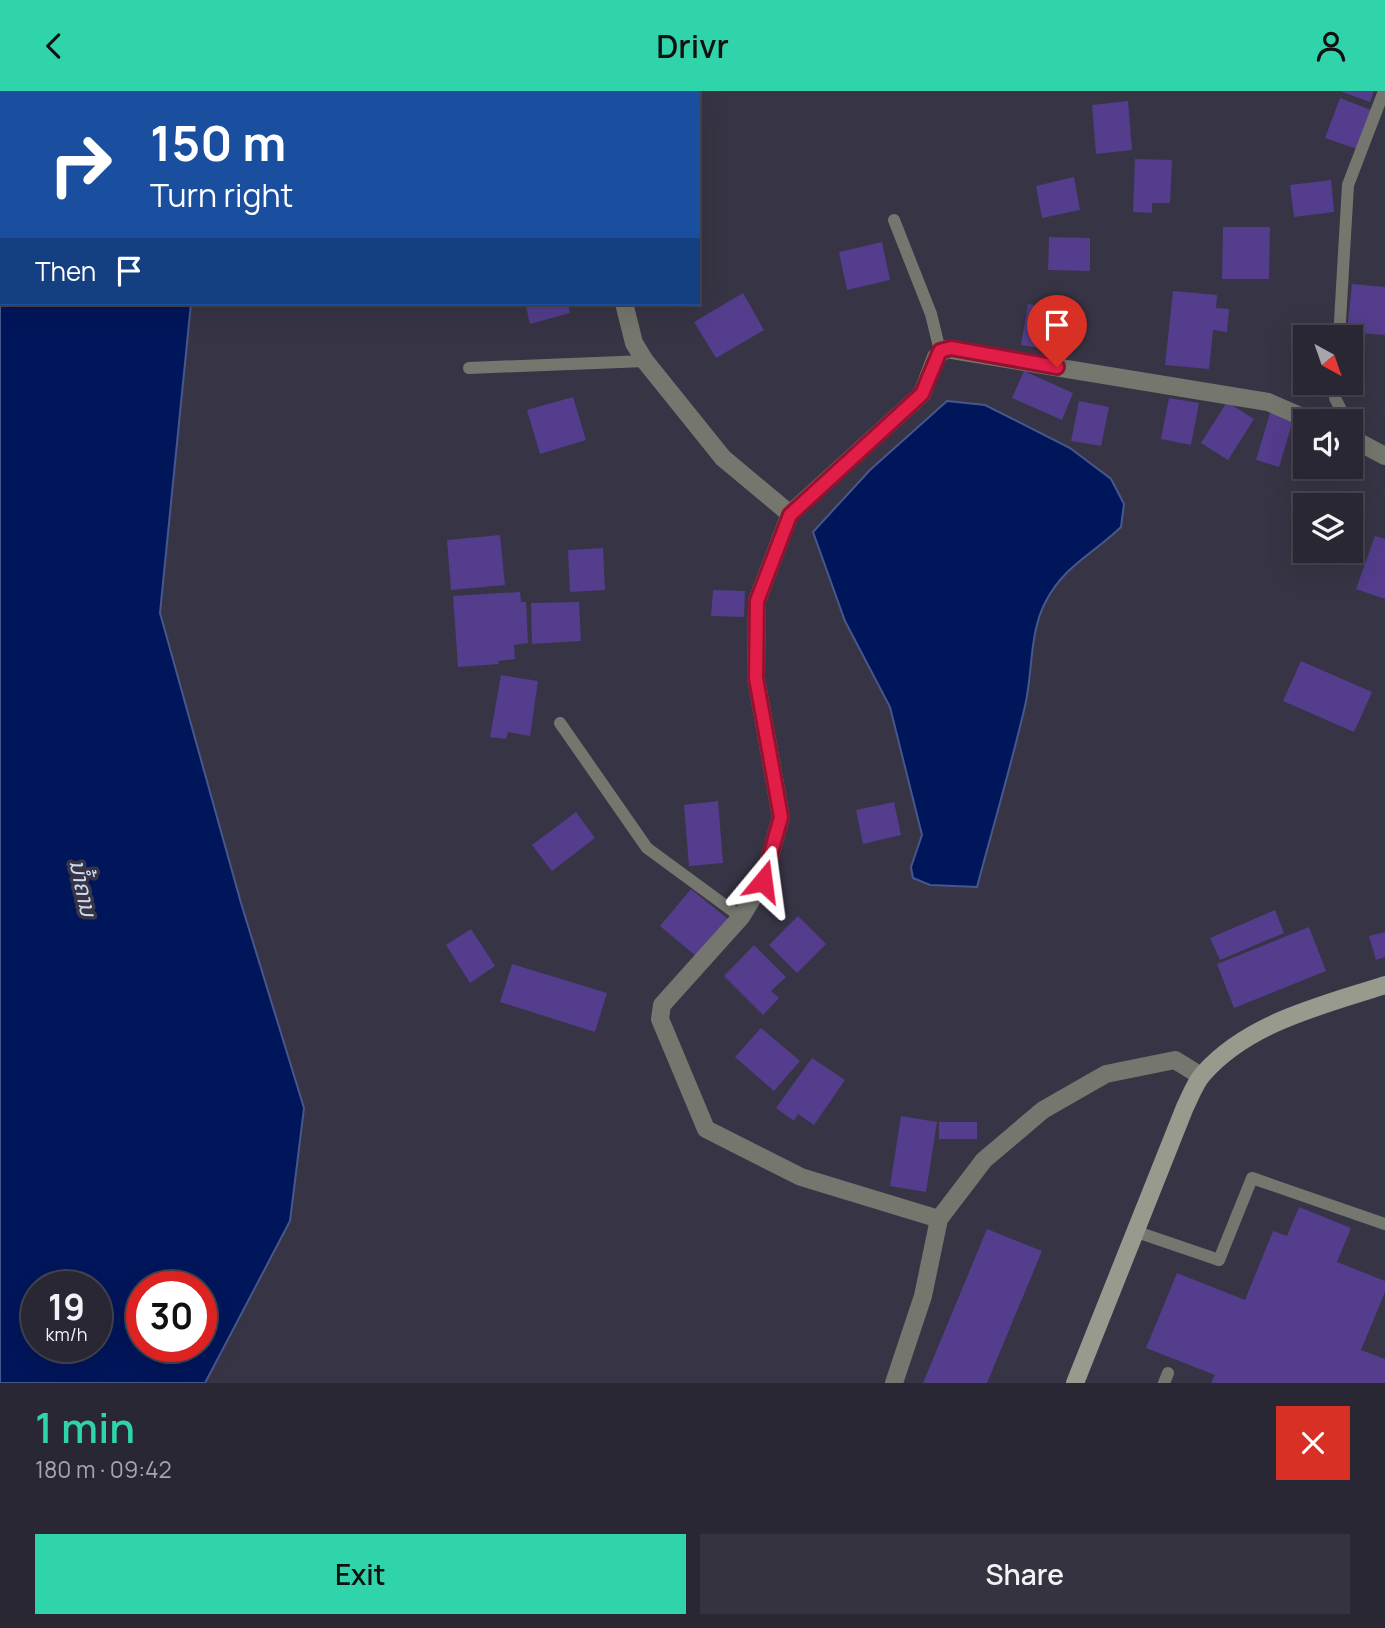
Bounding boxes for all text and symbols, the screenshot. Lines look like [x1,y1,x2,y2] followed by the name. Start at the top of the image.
[656,24,729,68] text: Drivr
[35,27,73,65] icon: back
[1312,27,1350,65] icon: person
[150,109,286,176] text: 150 m
[35,119,126,210] icon: right
[150,173,293,217] text: Turn right
[110,252,148,290] icon: arrive
[35,253,96,289] text: Then
[1027,295,1087,367] pin
[1038,306,1076,344] icon: arrive
[1293,325,1363,395] north arrow
[1293,325,1363,563] map controls
[1293,409,1363,479] button: sound
[1293,493,1363,563] button: layers
[726,844,800,918] position arrow
[62,856,106,921] water label: ນ້ຳຄານ
[126,1271,217,1362] speed limit sign: 30
[48,1283,85,1331] text: 19
[46,1322,87,1346] text: km/h
[35,1398,135,1456] text: 1 min
[1276,1406,1350,1480] button: close
[35,1453,172,1485] text: 180 m · 09:42
[35,1534,686,1614] button: Exit
[700,1534,1350,1614] button: Share

